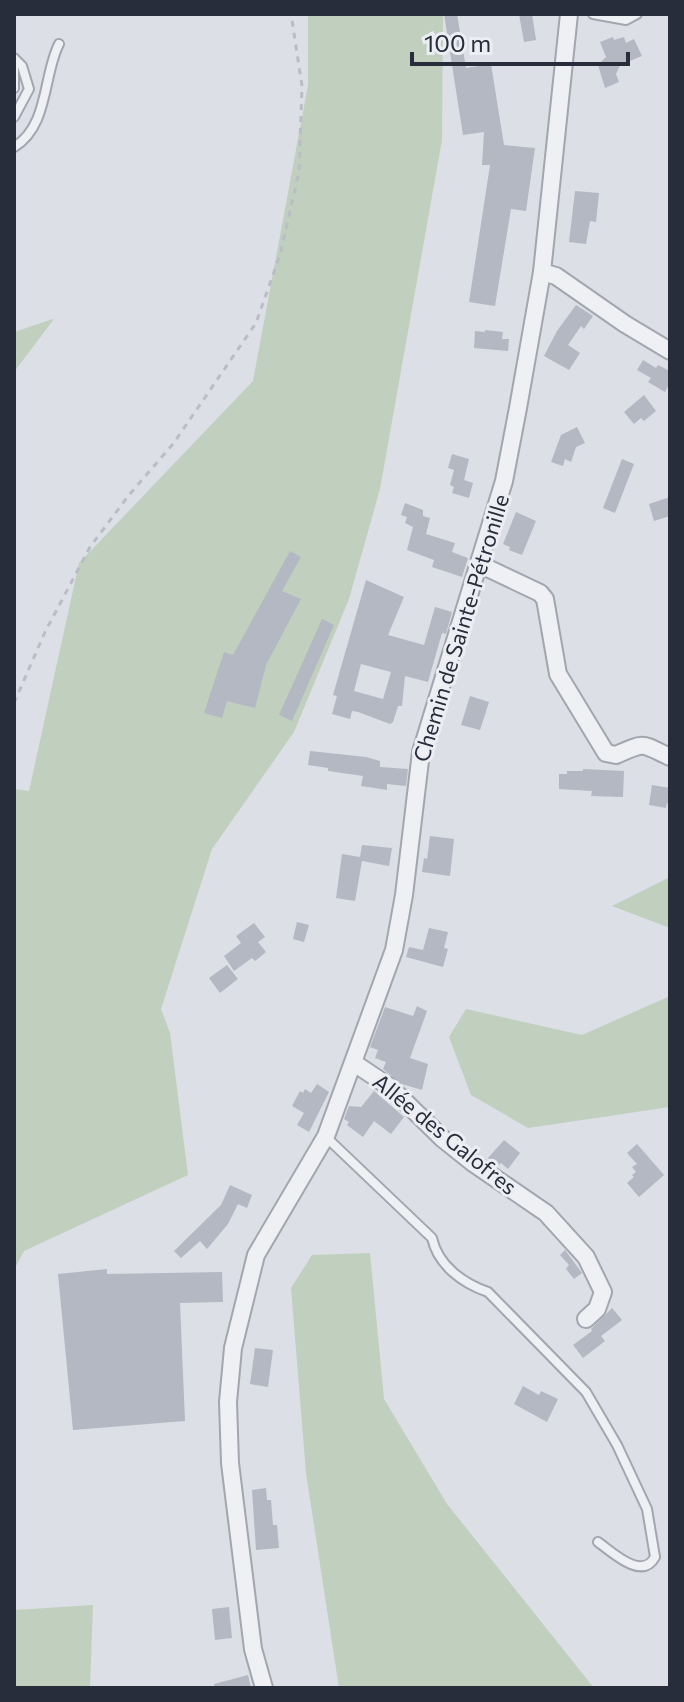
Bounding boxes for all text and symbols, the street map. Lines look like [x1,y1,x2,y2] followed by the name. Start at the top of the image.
[412,16,628,66] scale bar
[424,28,491,57] text: 100 m
[407,491,514,765] street label: Chemin de Sainte-Pétronille
[368,1067,523,1200] street label: Allée des Galofres

